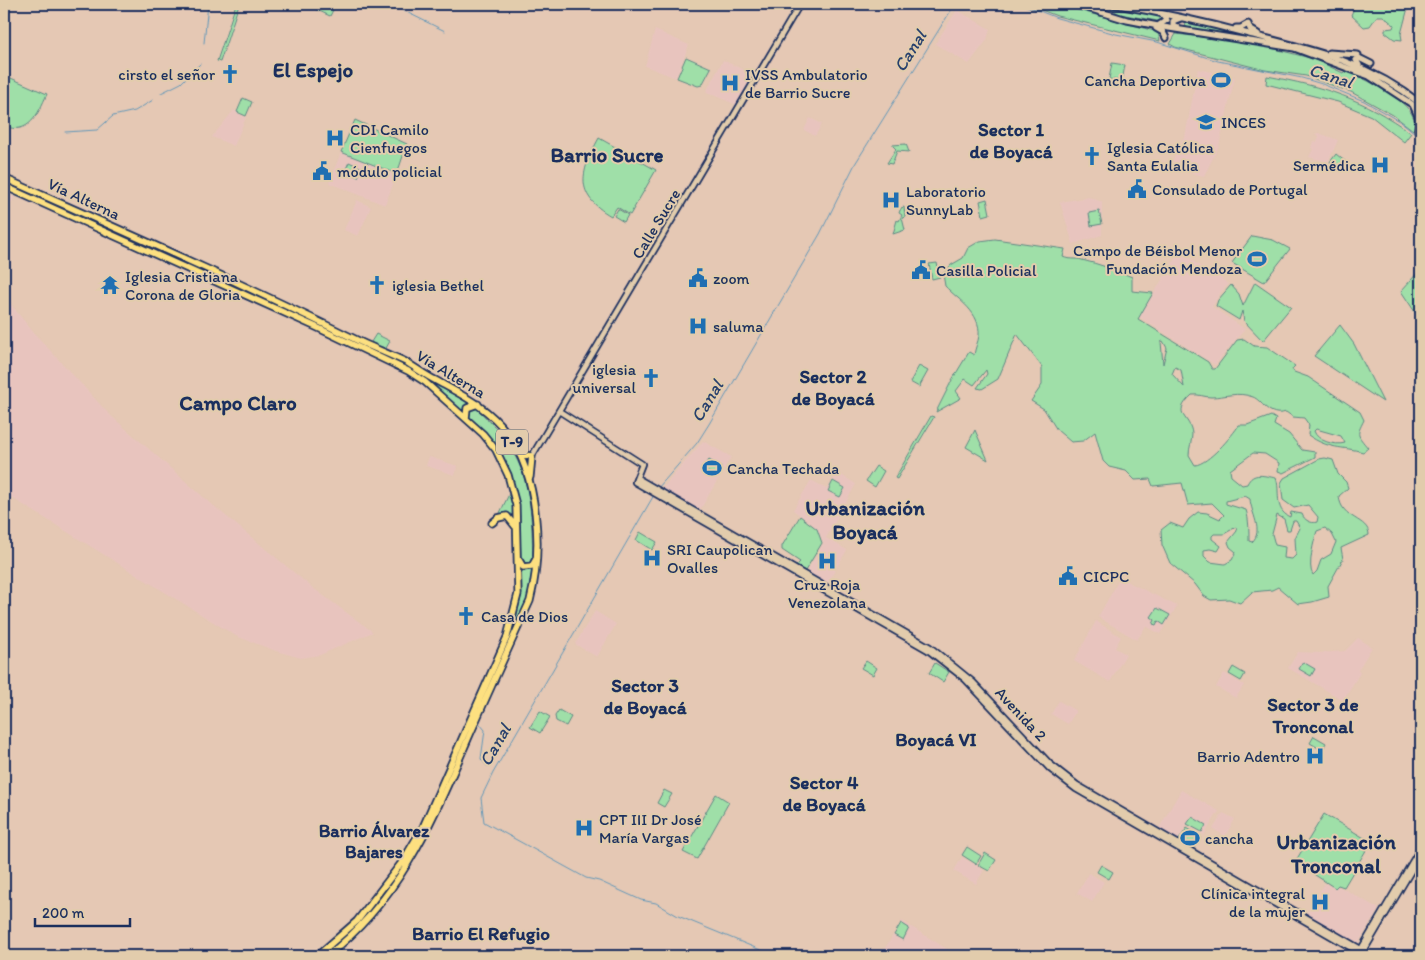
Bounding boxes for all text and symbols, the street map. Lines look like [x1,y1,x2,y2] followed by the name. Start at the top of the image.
[889,24,932,76] water label: Canal
[273,57,353,83] district label: El Espejo
[1306,59,1358,94] water label: Canal
[219,63,241,85] church icon: cirsto el señor
[118,65,216,84] place label: cirsto el señor
[745,65,868,102] place label: IVSS Ambulatorio de Barrio Sucre
[1210,69,1232,91] sports icon: Cancha Deportiva
[1084,71,1207,90] place label: Cancha Deportiva
[719,72,741,94] hospital icon: IVSS Ambulatorio de Barrio Sucre
[1195,111,1217,133] school or university icon: INCES
[1221,113,1266,132] place label: INCES
[969,118,1054,163] district label: Sector 1 de Boyacá
[350,120,429,157] place label: CDI Camilo Cienfuegos
[324,127,346,149] hospital icon: CDI Camilo Cienfuegos
[1107,138,1214,175] place label: Iglesia Católica Santa Eulalia
[550,142,664,167] district label: Barrio Sucre
[1081,145,1103,167] church icon: Iglesia Católica Santa Eulalia
[1369,154,1391,176] hospital icon: Sermédica
[1293,156,1366,175] place label: Sermédica
[311,160,333,182] public building icon: módulo policial
[337,162,442,181] place label: módulo policial
[45,174,124,224] street label: Vía Alterna
[1126,178,1148,200] public building icon: Consulado de Portugal
[1152,180,1308,199] place label: Consulado de Portugal
[906,182,986,219] place label: Laboratorio SunnyLab
[628,186,684,262] street label: Calle Sucre
[880,189,902,211] hospital icon: Laboratorio SunnyLab
[1073,241,1243,278] place label: Campo de Béisbol Menor Fundación Mendoza
[1246,248,1268,270] sports icon: Campo de Béisbol Menor Fundación Mendoza
[910,259,932,281] public building icon: Casilla Policial
[936,261,1037,280] place label: Casilla Policial
[125,267,241,304] place label: Iglesia Cristiana Corona de Gloria
[687,267,709,289] public building icon: zoom
[713,269,750,288] place label: zoom
[99,274,121,296] temple icon: Iglesia Cristiana Corona de Gloria
[366,274,388,296] church icon: iglesia Bethel
[392,276,484,295] place label: iglesia Bethel
[687,315,709,337] hospital icon: saluma
[713,317,764,336] place label: saluma
[413,346,490,402] street label: Vía Alterna
[573,360,637,397] place label: iglesia universal
[791,365,876,410] district label: Sector 2 de Boyacá
[640,367,662,389] church icon: iglesia universal
[686,374,729,426] water label: Canal
[179,390,297,416] district label: Campo Claro
[496,430,528,454] road number: T-9
[701,457,723,479] sports icon: Cancha Techada
[727,459,839,478] place label: Cancha Techada
[805,495,925,545] district label: Urbanización Boyacá
[667,540,772,577] place label: SRI Caupolican Ovalles
[641,547,663,569] hospital icon: SRI Caupolican Ovalles
[816,550,838,572] hospital icon: Cruz Roja Venezolana
[1057,565,1079,587] public building icon: CICPC
[1083,567,1129,586] place label: CICPC
[788,575,866,612] place label: Cruz Roja Venezolana
[455,605,477,627] church icon: Casa de Dios
[481,607,568,626] place label: Casa de Dios
[603,674,688,719] district label: Sector 3 de Boyacá
[991,683,1051,745] street label: Avenida 2
[1267,693,1359,738] district label: Sector 3 de Tronconal
[474,718,517,770] water label: Canal
[895,728,977,751] district label: Boyacá VI
[1304,745,1326,767] hospital icon: Barrio Adentro
[1197,747,1300,766] place label: Barrio Adentro
[782,771,867,816] district label: Sector 4 de Boyacá
[599,810,702,847] place label: CPT III Dr José María Vargas
[573,817,595,839] hospital icon: CPT III Dr José María Vargas
[319,820,430,863] district label: Barrio Álvarez Bajares
[1179,827,1201,849] sports icon: cancha
[1205,829,1253,848] place label: cancha
[1276,829,1396,878] district label: Urbanización Tronconal
[1201,884,1305,921] place label: Clínica integral de la mujer
[1309,891,1331,913] hospital icon: Clínica integral de la mujer
[35,895,130,927] scale bar
[42,904,85,922] text: 200 m
[412,922,550,945] district label: Barrio El Refugio

